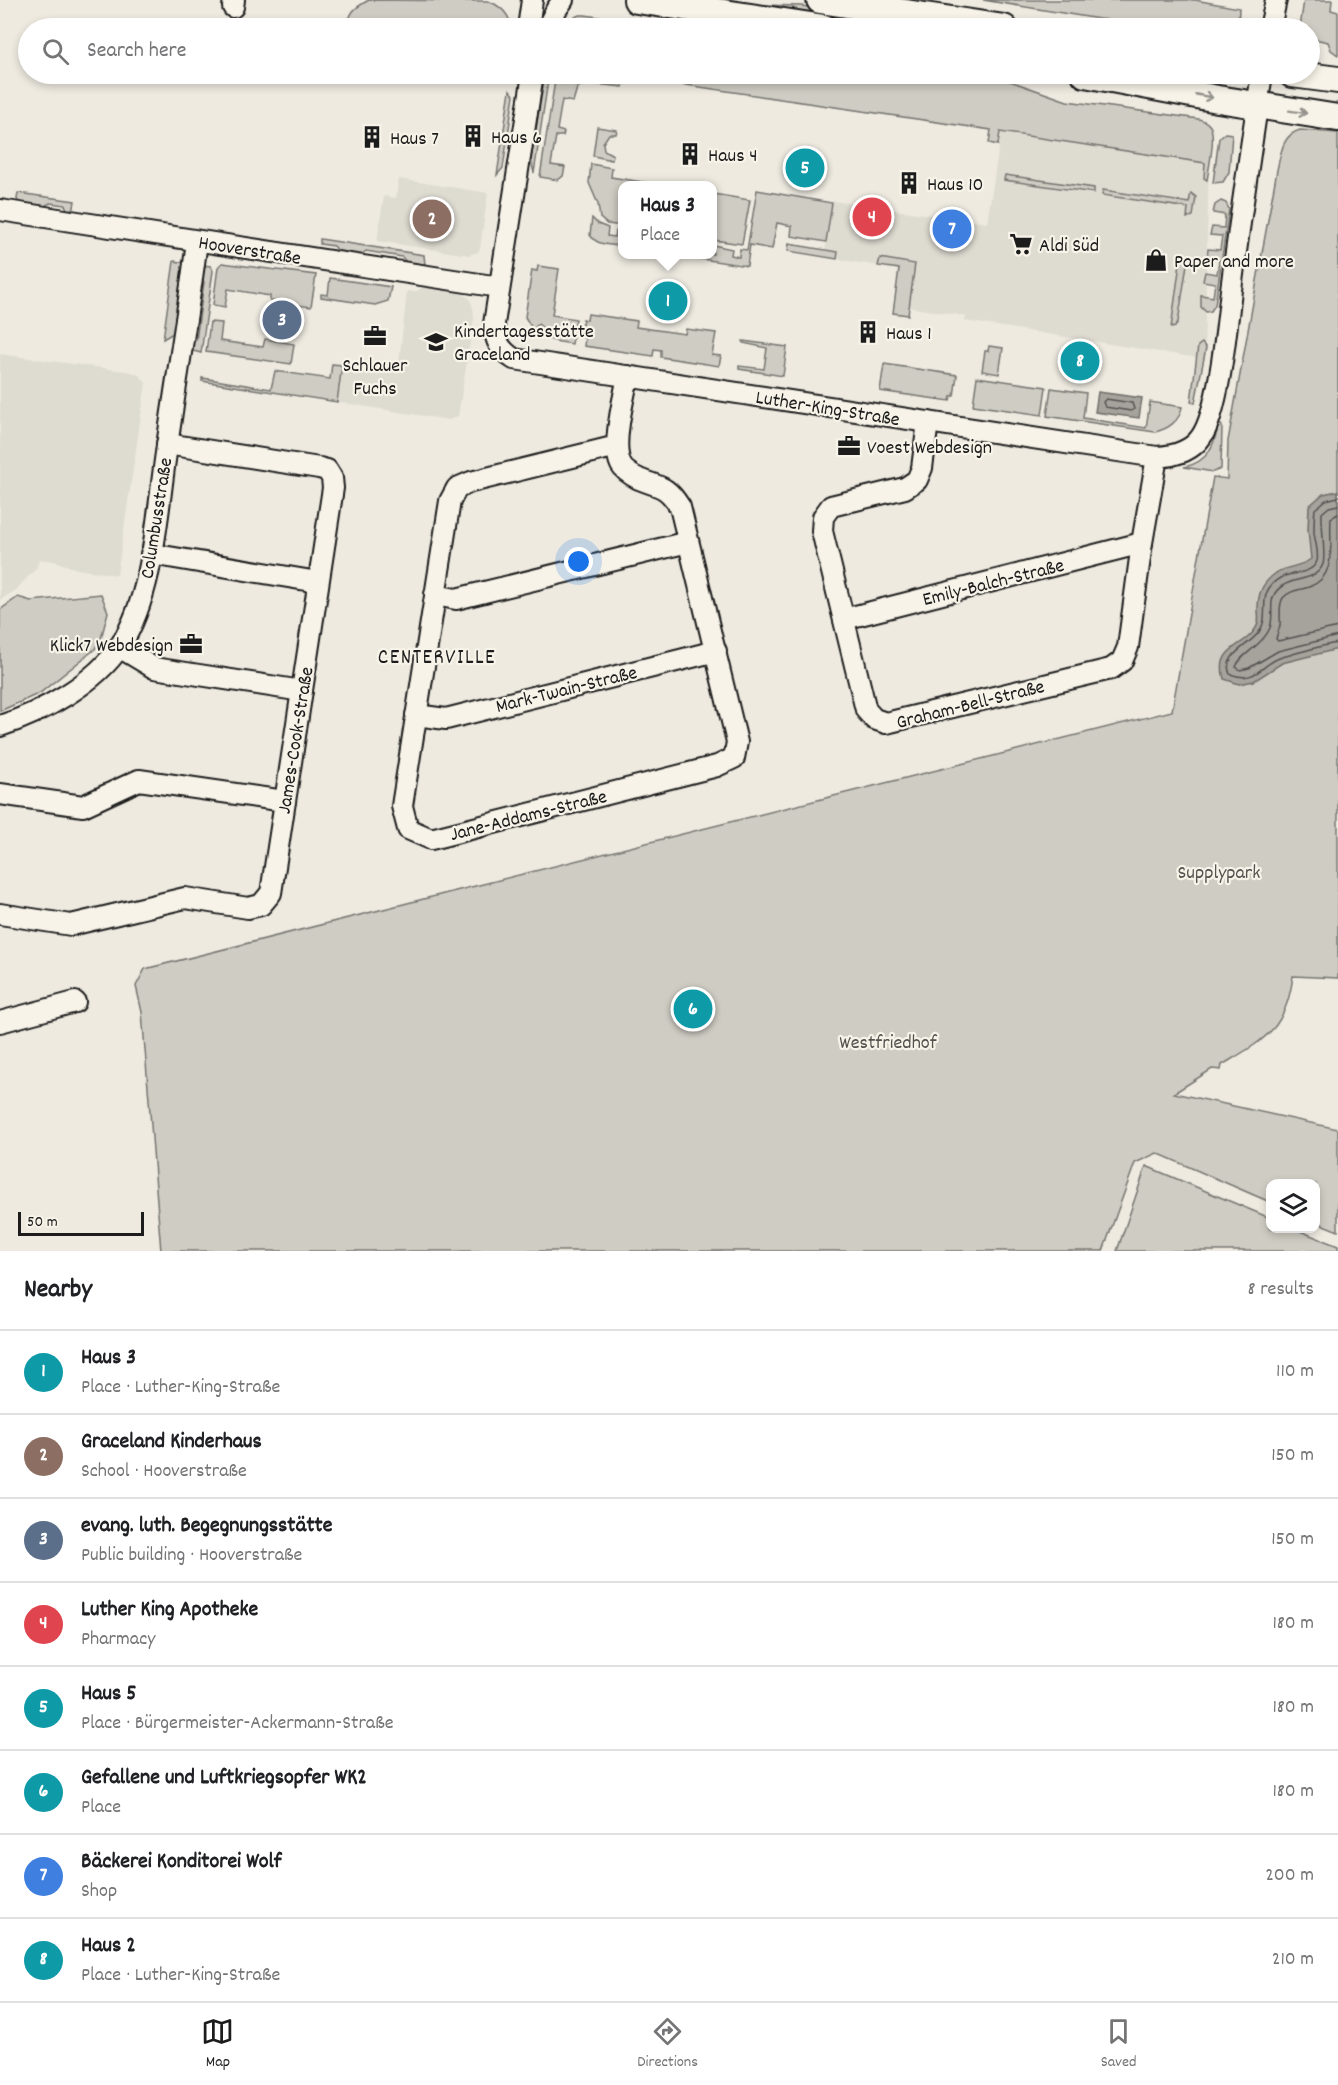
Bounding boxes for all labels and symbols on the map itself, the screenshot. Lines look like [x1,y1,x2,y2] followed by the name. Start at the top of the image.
[1194,91,1213,102] one-way arrow
[1287,106,1307,117] one-way arrow
[460,123,486,149] building icon: Haus 6
[359,124,385,150] building icon: Haus 7
[491,125,542,153] place label: Haus 6
[390,126,439,154] place label: Haus 7
[677,141,703,167] building icon: Haus 4
[708,143,758,171] place label: Haus 4
[786,146,824,190] pin: 5
[896,170,922,196] building icon: Haus 10
[927,172,984,200] place label: Haus 10
[852,194,892,240] pin: 4
[412,196,452,242] pin: 2
[932,206,972,252] pin: 7
[196,230,303,274] street label: Hooverstraße
[1008,231,1034,257] supermarket icon: Aldi Süd
[1039,233,1099,261] place label: Aldi Süd
[1143,247,1169,273] shop icon: Paper and more
[1174,249,1294,277] place label: Paper and more
[648,278,688,324] pin: 1
[262,298,302,342] pin: 3
[454,319,594,370] place label: Kindertagesstätte Graceland
[855,319,881,345] building icon: Haus 1
[886,321,932,349] place label: Haus 1
[362,323,388,349] office icon: Schlauer Fuchs
[423,329,449,355] school or university icon: Kindertagesstätte Graceland
[1060,338,1100,384] pin: 8
[343,353,408,404] place label: Schlauer Fuchs
[754,385,902,435] street label: Luther-King-Straße
[836,433,862,459] office icon: Voest Webdesign
[867,435,992,463] place label: Voest Webdesign
[135,456,181,581] street label: Columbusstraße
[564,547,593,576] your location
[920,553,1068,615] street label: Emily-Balch-Straße
[178,631,204,657] office icon: Klick7 Webdesign
[50,633,173,661] place label: Klick7 Webdesign
[378,644,496,674] district label: CENTERVILLE
[493,660,641,722] street label: Mark-Twain-Straße
[272,665,322,816] street label: James-Cook-Straße
[894,674,1048,738] street label: Graham-Bell-Straße
[447,784,610,850] street label: Jane-Addams-Straße
[1178,860,1260,888] park label: Supplypark
[674,986,712,1032] pin: 6
[839,1030,938,1058] park label: Westfriedhof
[18,1209,144,1236] scale bar

